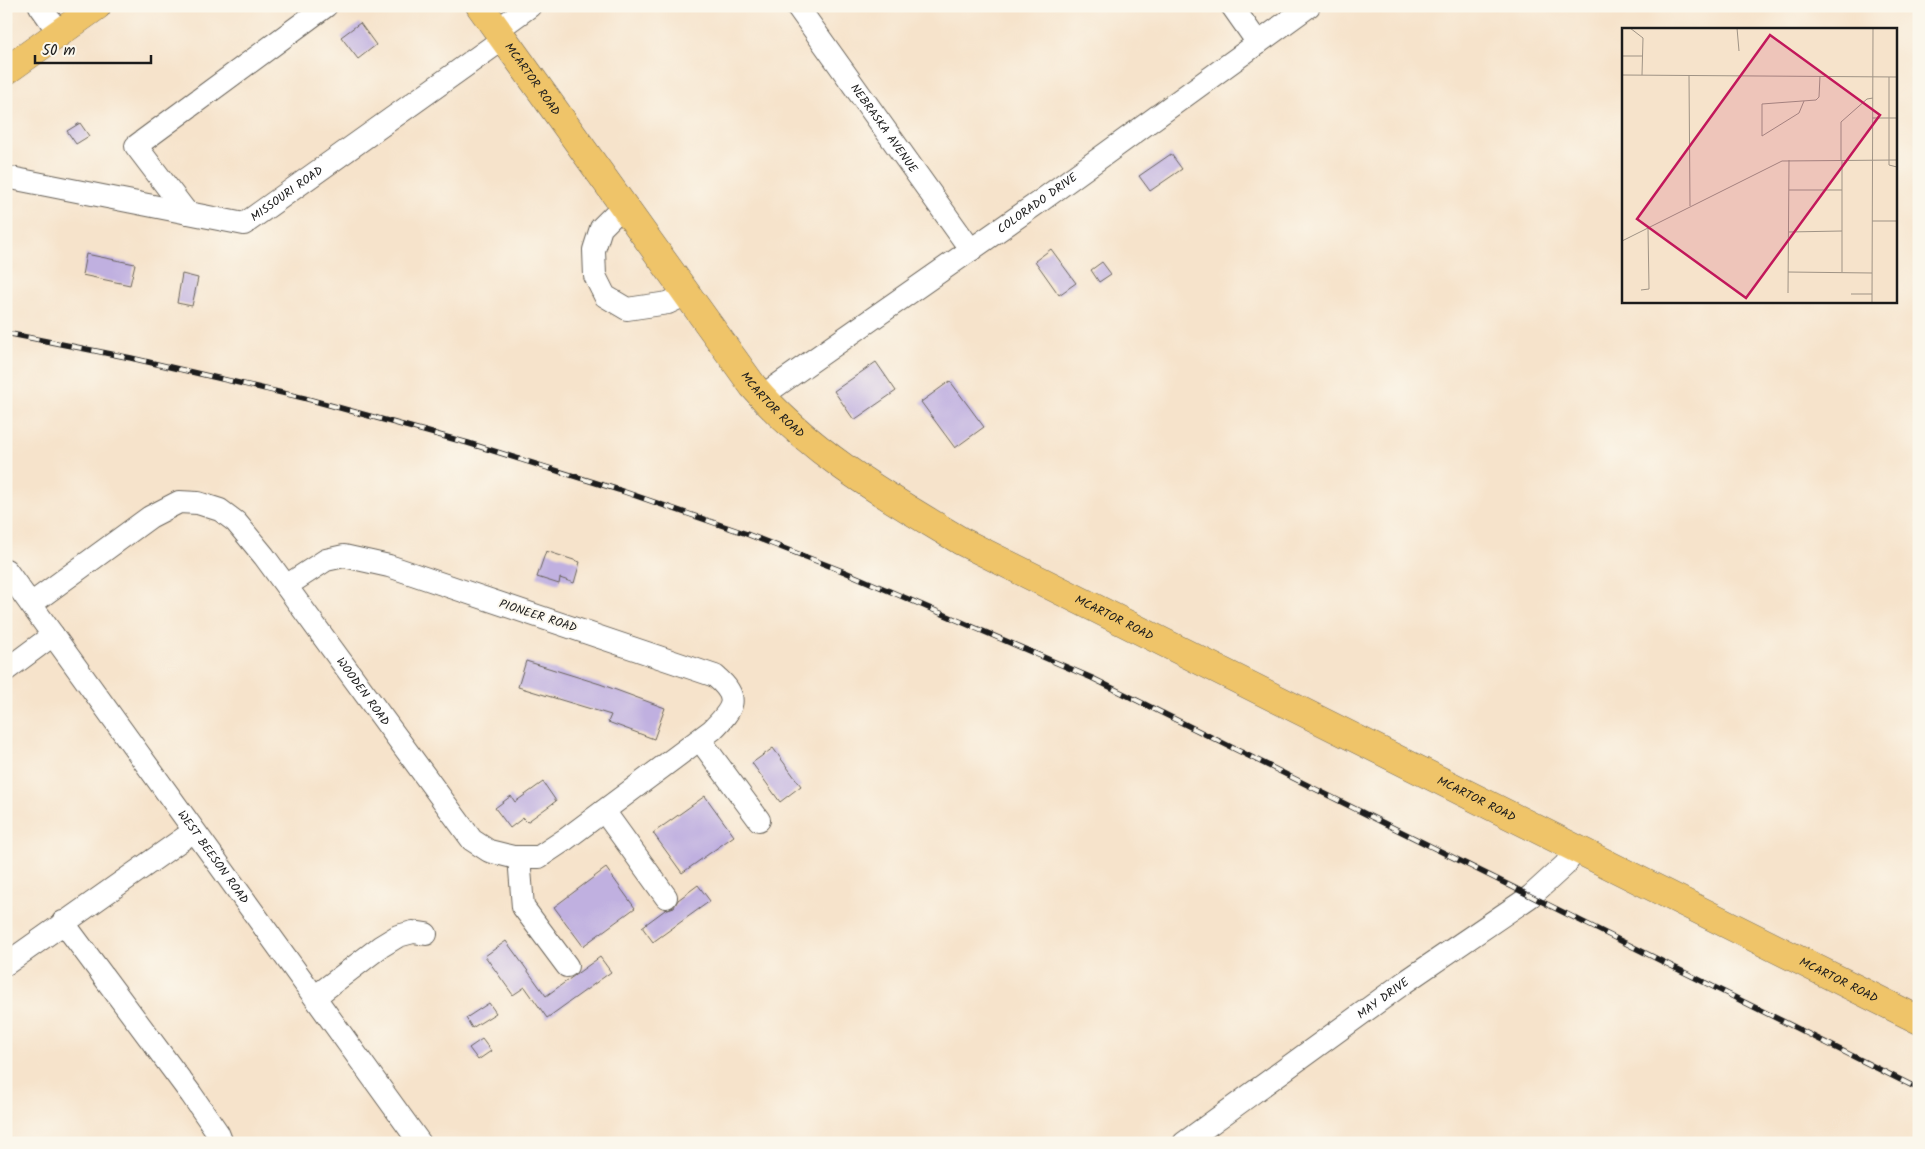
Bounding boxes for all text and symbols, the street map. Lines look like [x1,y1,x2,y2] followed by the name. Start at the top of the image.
[1622,28,1898,302] inset map
[35,32,151,64] scale bar
[42,39,76,63] text: 50 m
[500,39,565,120] street label: MCARTOR ROAD
[846,80,923,177] street label: NEBRASKA AVENUE
[246,161,327,226] street label: MISSOURI ROAD
[993,167,1082,238] street label: COLORADO DRIVE
[736,368,809,443] street label: MCARTOR ROAD
[1072,590,1157,646] street label: MCARTOR ROAD
[497,594,580,638] street label: PIONEER ROAD
[331,653,395,730] street label: WOODEN ROAD
[1434,771,1520,827] street label: MCARTOR ROAD
[173,806,254,908] street label: WEST BEESON ROAD
[1796,952,1882,1008] street label: MCARTOR ROAD
[1353,972,1414,1024] street label: MAY DRIVE

